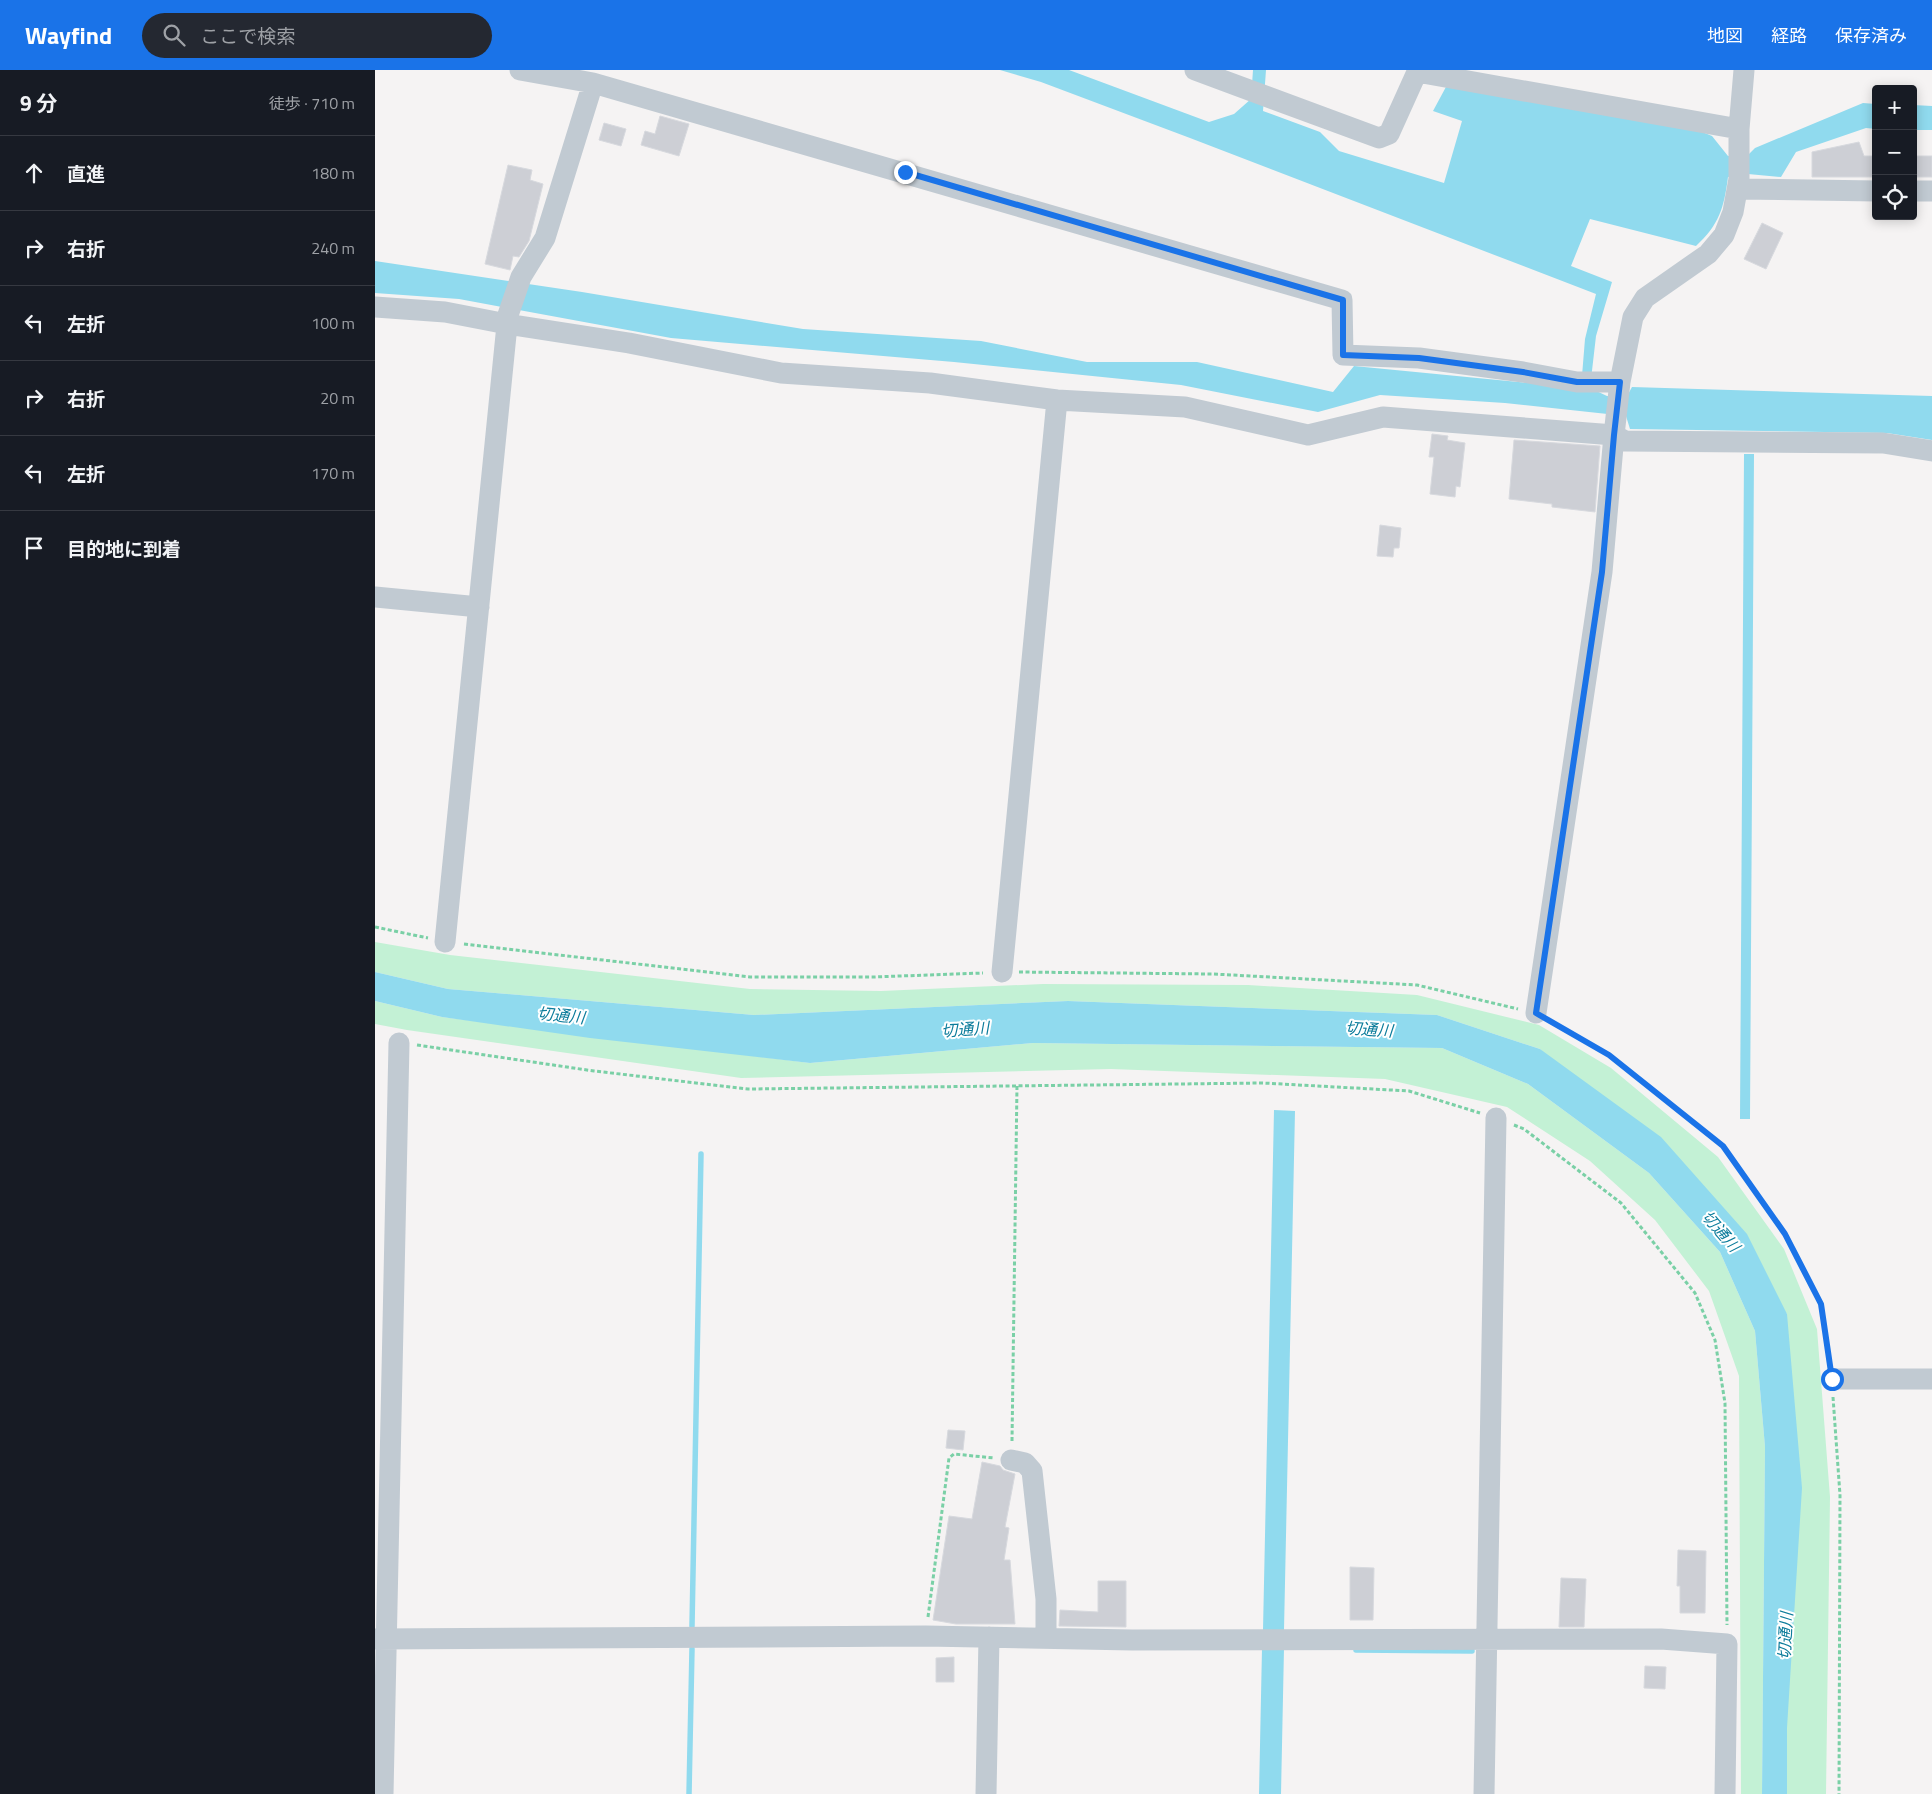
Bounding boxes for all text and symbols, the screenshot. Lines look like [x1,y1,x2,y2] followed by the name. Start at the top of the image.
[142,13,492,58] search box
[25,17,112,53] text: Wayfind
[160,21,188,49] icon: search
[200,21,295,50] text: ここで検索
[1707,22,1743,49] text: 地図
[1771,22,1807,49] text: 経路
[1835,22,1907,49] text: 保存済み
[1872,85,1917,220] map controls
[1872,85,1917,130] button: +
[20,87,57,119] text: 9 分
[269,91,355,115] text: 徒歩 · 710 m
[1872,130,1917,175] button: −
[20,159,48,187] icon: ahead
[67,159,105,188] text: 直進
[311,161,355,185] text: 180 m
[894,161,917,184] route end
[1872,175,1917,220] button: locate
[20,234,48,262] icon: right
[67,234,105,263] text: 右折
[311,236,355,260] text: 240 m
[20,309,48,337] icon: left
[67,309,105,338] text: 左折
[311,311,355,335] text: 100 m
[20,384,48,412] icon: right
[67,384,105,413] text: 右折
[320,386,355,410] text: 20 m
[20,459,48,487] icon: left
[67,459,105,488] text: 左折
[311,461,355,485] text: 170 m
[20,534,48,562] icon: arrive
[67,534,181,563] text: 目的地に到着
[536,1001,588,1030] water label: 切通川
[940,1015,992,1043] water label: 切通川
[1344,1015,1396,1043] water label: 切通川
[1696,1205,1747,1258] water label: 切通川
[1821,1368,1844,1391] route start
[1772,1609,1798,1661] water label: 切通川

